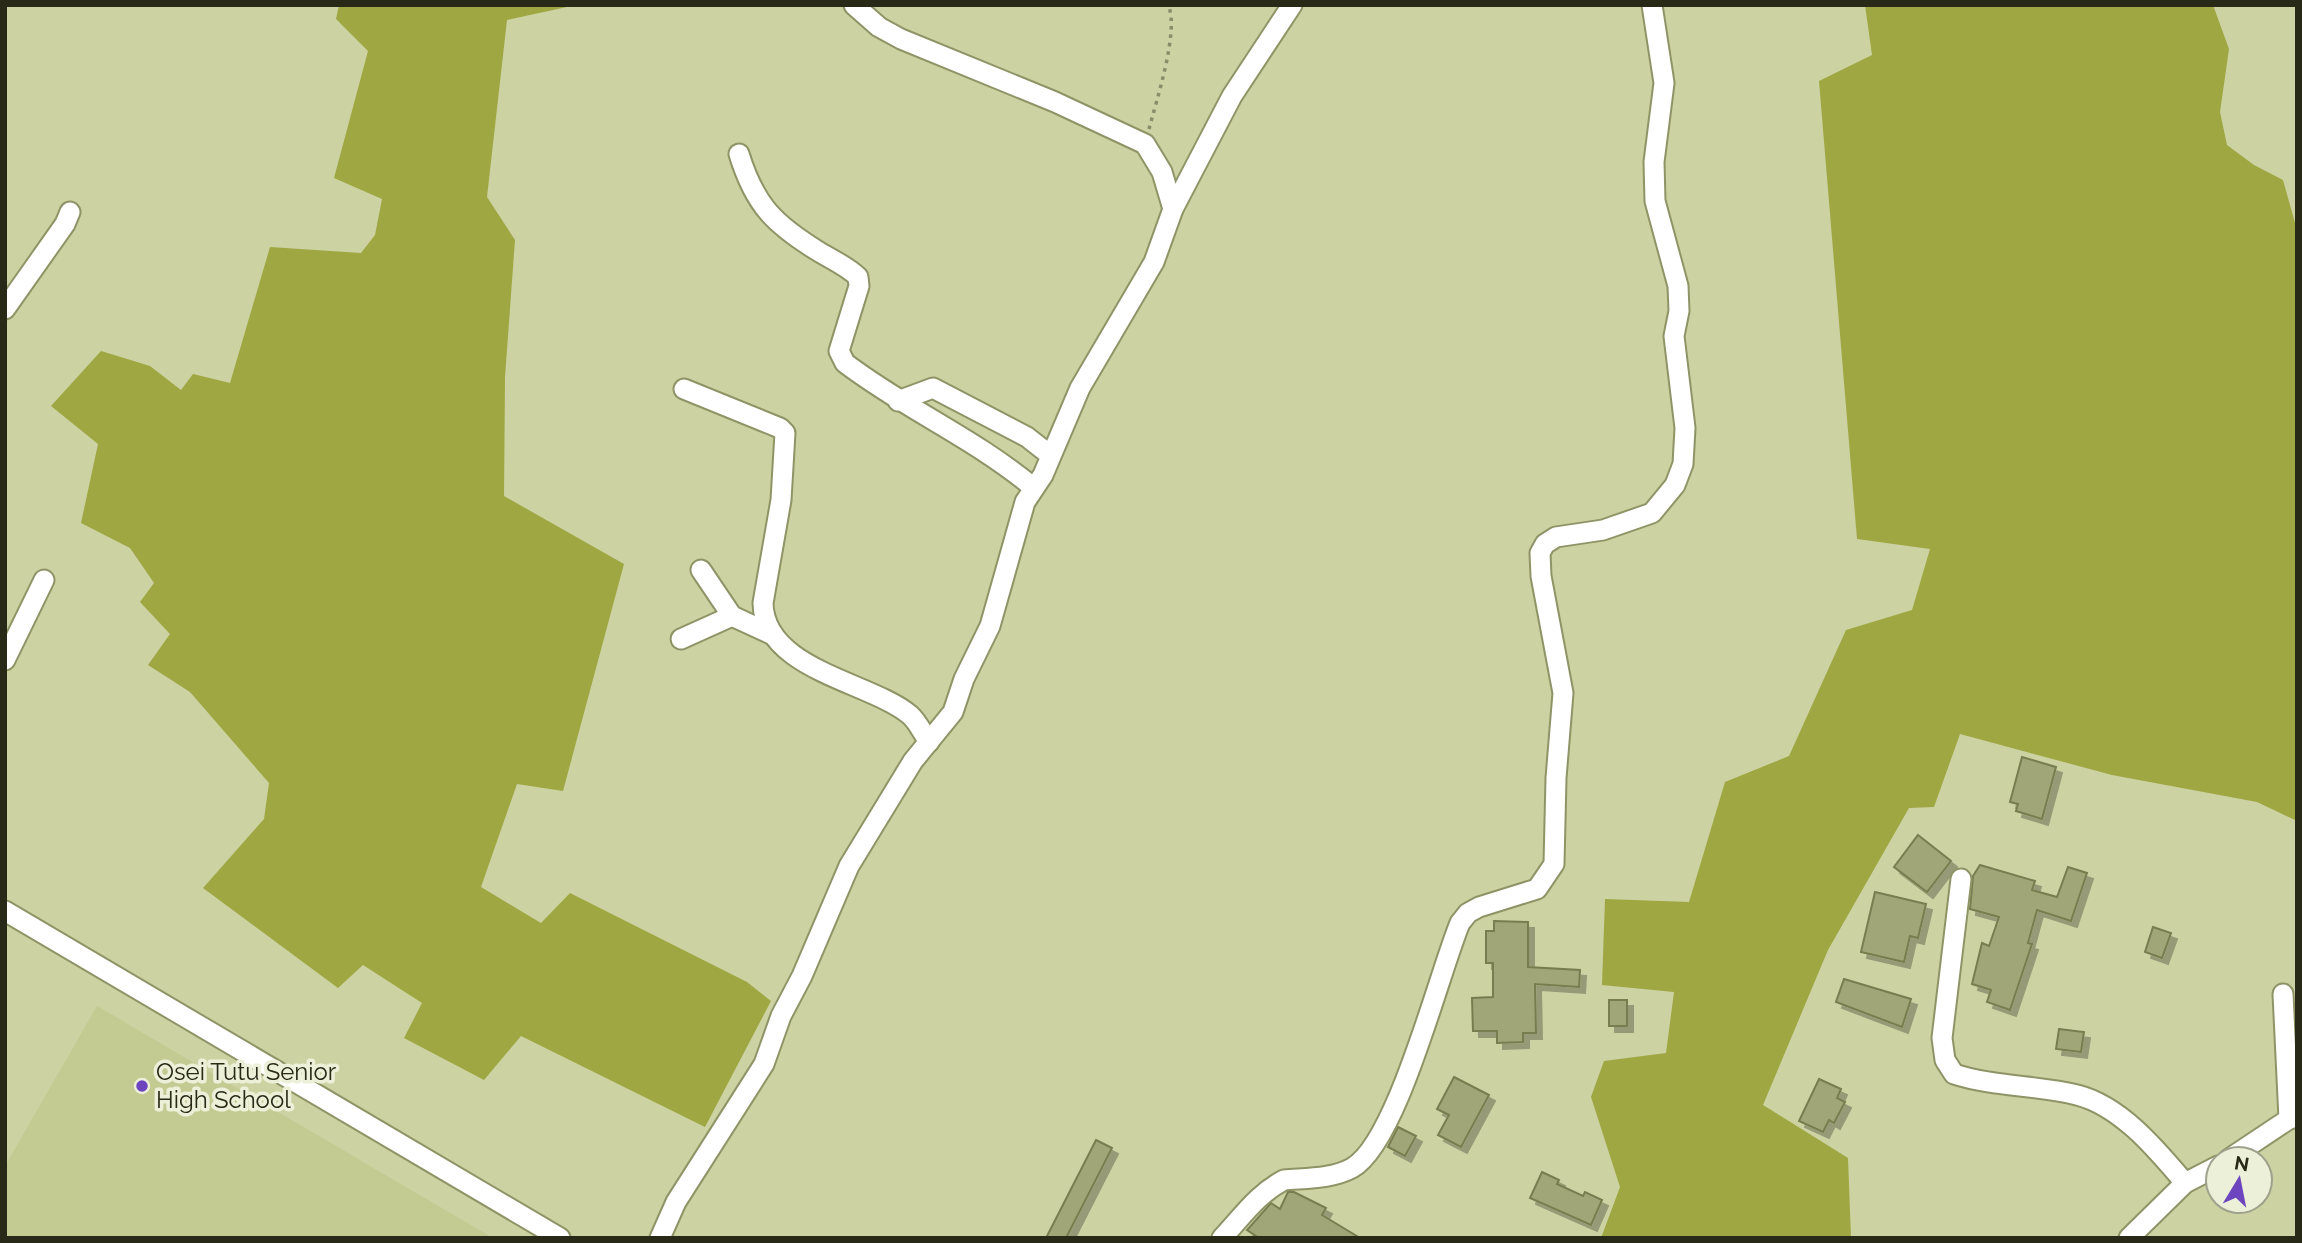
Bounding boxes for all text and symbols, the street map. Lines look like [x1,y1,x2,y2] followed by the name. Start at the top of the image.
[156,1057,337,1114] place label: Osei Tutu Senior High School
[134,1078,150,1094] marker: Osei Tutu Senior High School
[2204,1145,2274,1215] north arrow
[2233,1151,2251,1175] text: N

